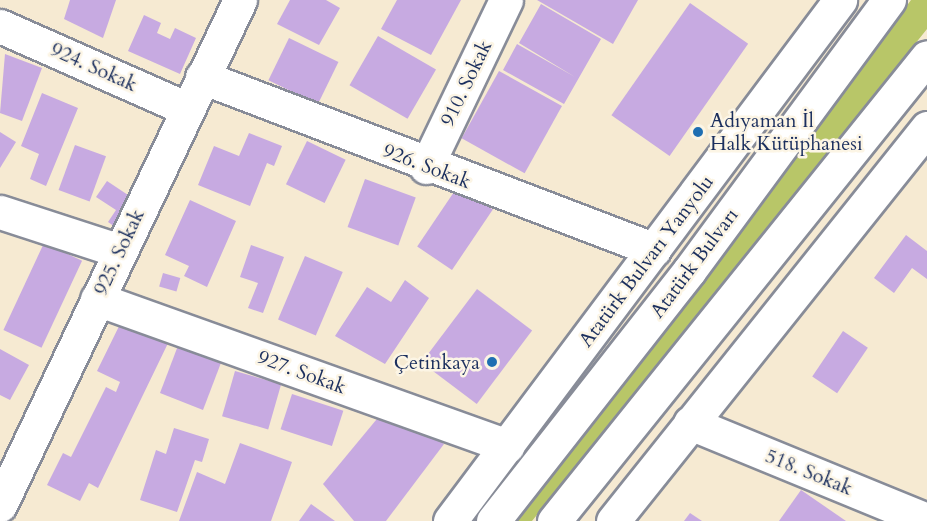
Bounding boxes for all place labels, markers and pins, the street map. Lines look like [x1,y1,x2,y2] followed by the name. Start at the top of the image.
[710,108,863,155] place label: Adıyaman İl Halk Kütüphanesi
[691,125,705,139] marker: Adıyaman İl Halk Kütüphanesi
[394,350,480,374] place label: Çetinkaya
[485,355,499,369] marker: Çetinkaya

